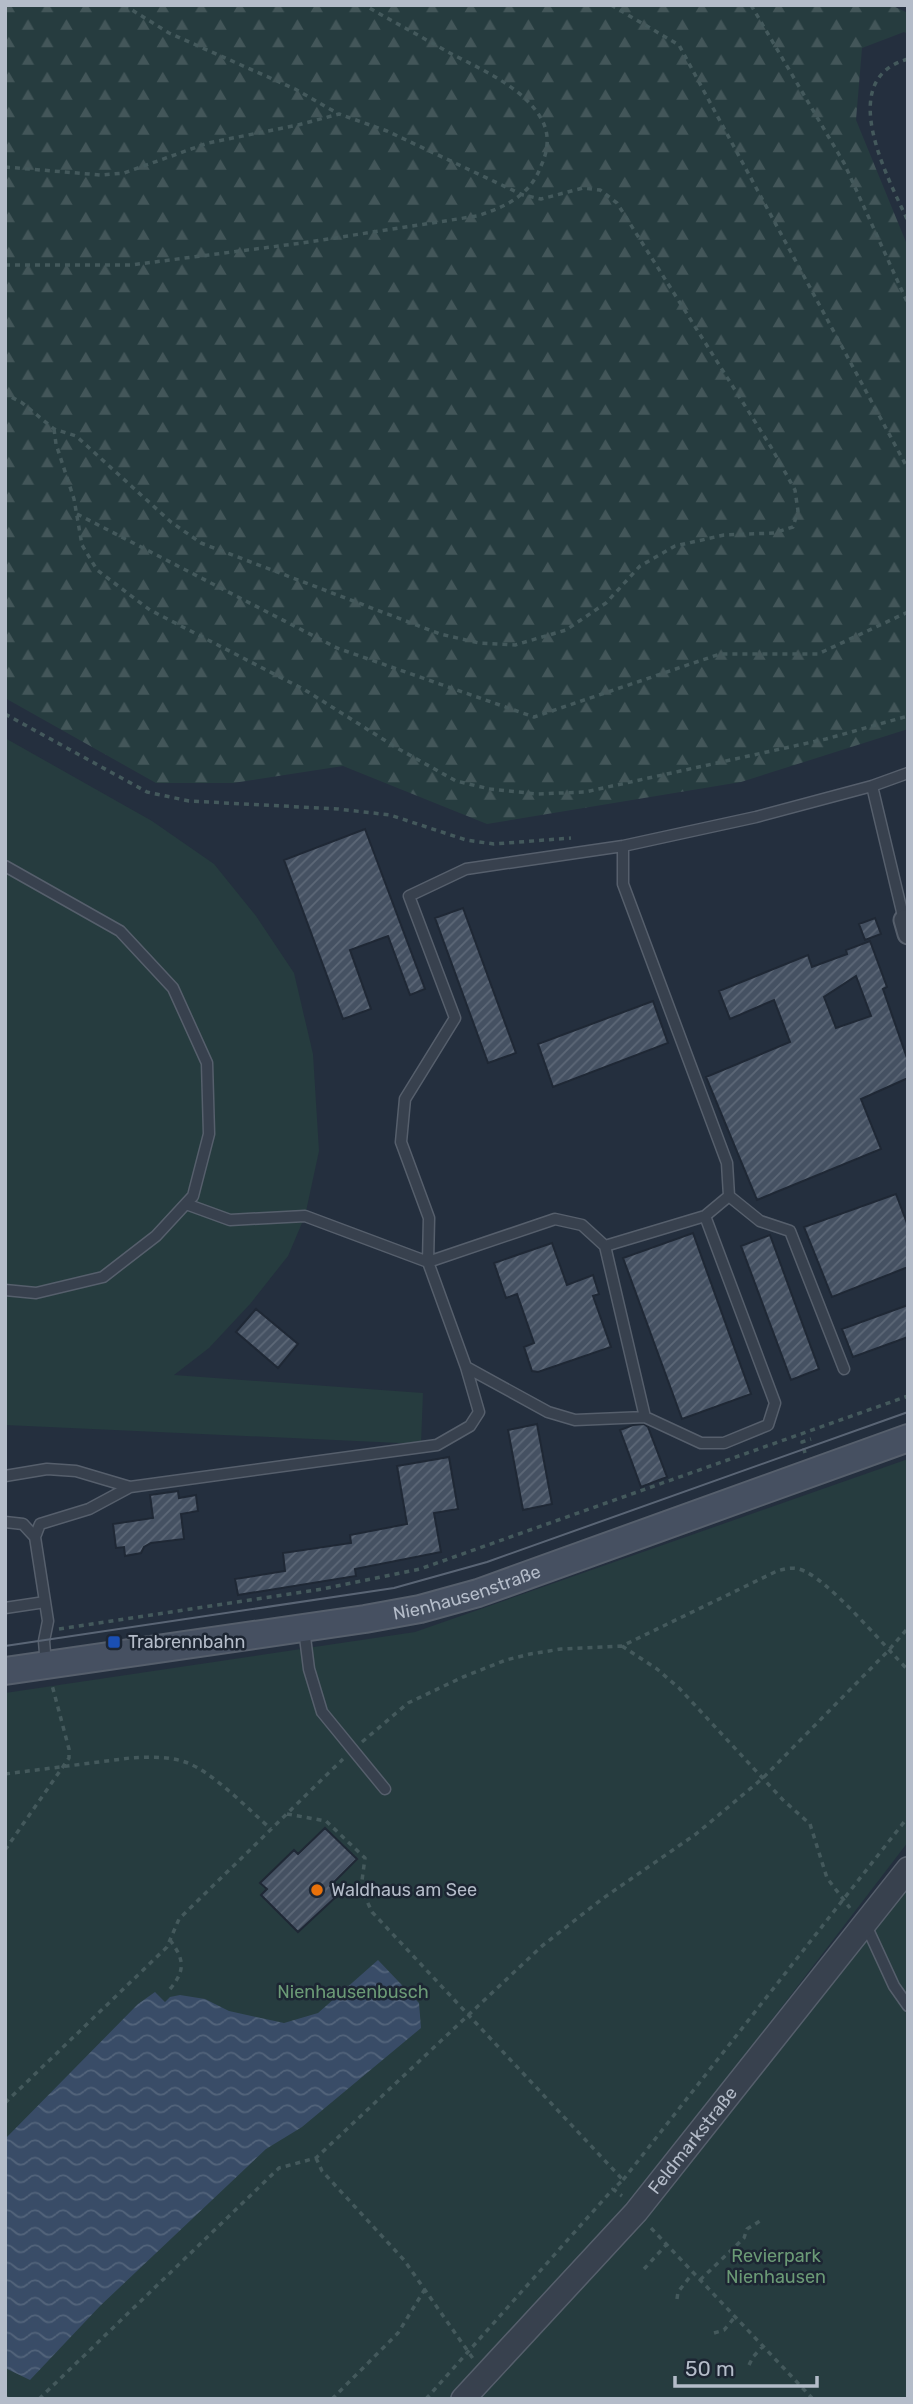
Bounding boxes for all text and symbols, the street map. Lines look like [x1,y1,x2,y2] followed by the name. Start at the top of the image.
[391,1560,544,1625] street label: Nienhausenstraße
[128,1631,245,1653] place label: Trabrennbahn
[106,1634,122,1650] marker: Trabrennbahn
[331,1879,477,1901] place label: Waldhaus am See
[309,1882,325,1898] marker: Waldhaus am See
[277,1981,429,2003] park label: Nienhausenbusch
[643,2082,742,2199] street label: Feldmarkstraße
[726,2245,826,2288] park label: Revierpark Nienhausen
[675,2344,817,2388] scale bar
[685,2356,735,2381] text: 50 m

